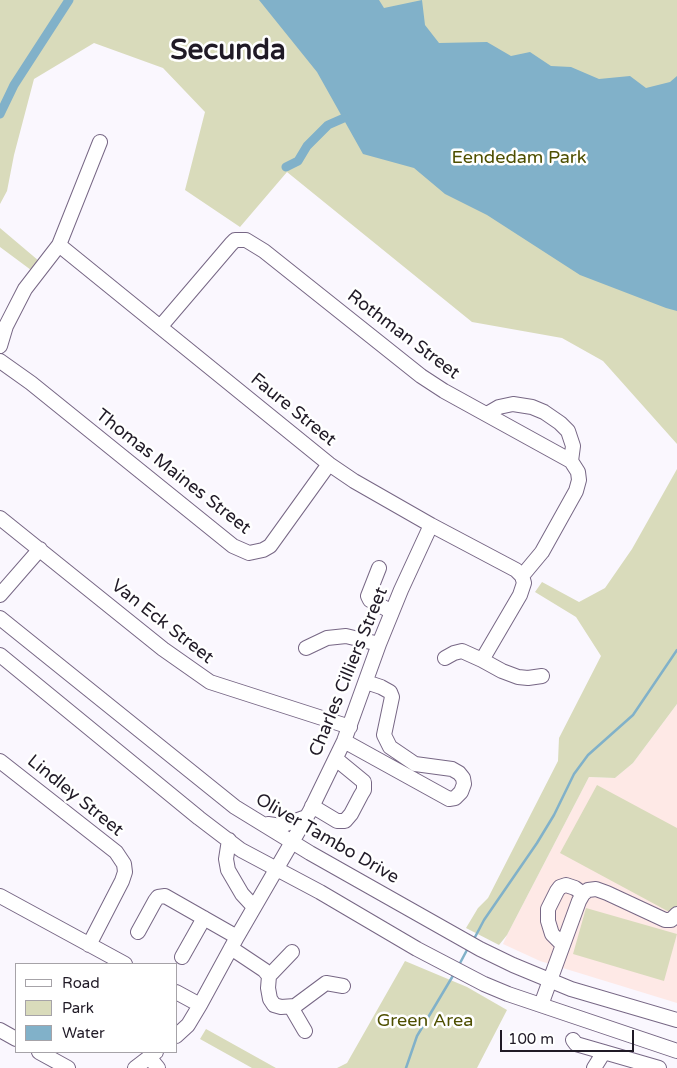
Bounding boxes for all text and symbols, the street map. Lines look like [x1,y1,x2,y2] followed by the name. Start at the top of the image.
[170,35,286,69] district label: Secunda
[451,147,587,169] park label: Eendedam Park
[342,286,464,384] street label: Rothman Street
[246,369,340,451] street label: Faure Street
[91,405,255,539] street label: Thomas Maines Street
[106,575,218,669] street label: Van Eck Street
[305,584,393,760] street label: Charles Cilliers Street
[23,751,127,841] street label: Lindley Street
[251,789,403,889] street label: Oliver Tambo Drive
[15,963,178,1053] legend
[62,974,100,992] text: Road
[62,999,94,1017] text: Park
[377,1010,473,1032] park label: Green Area
[502,1020,636,1052] scale bar
[62,1024,105,1042] text: Water
[508,1030,554,1048] text: 100 m

